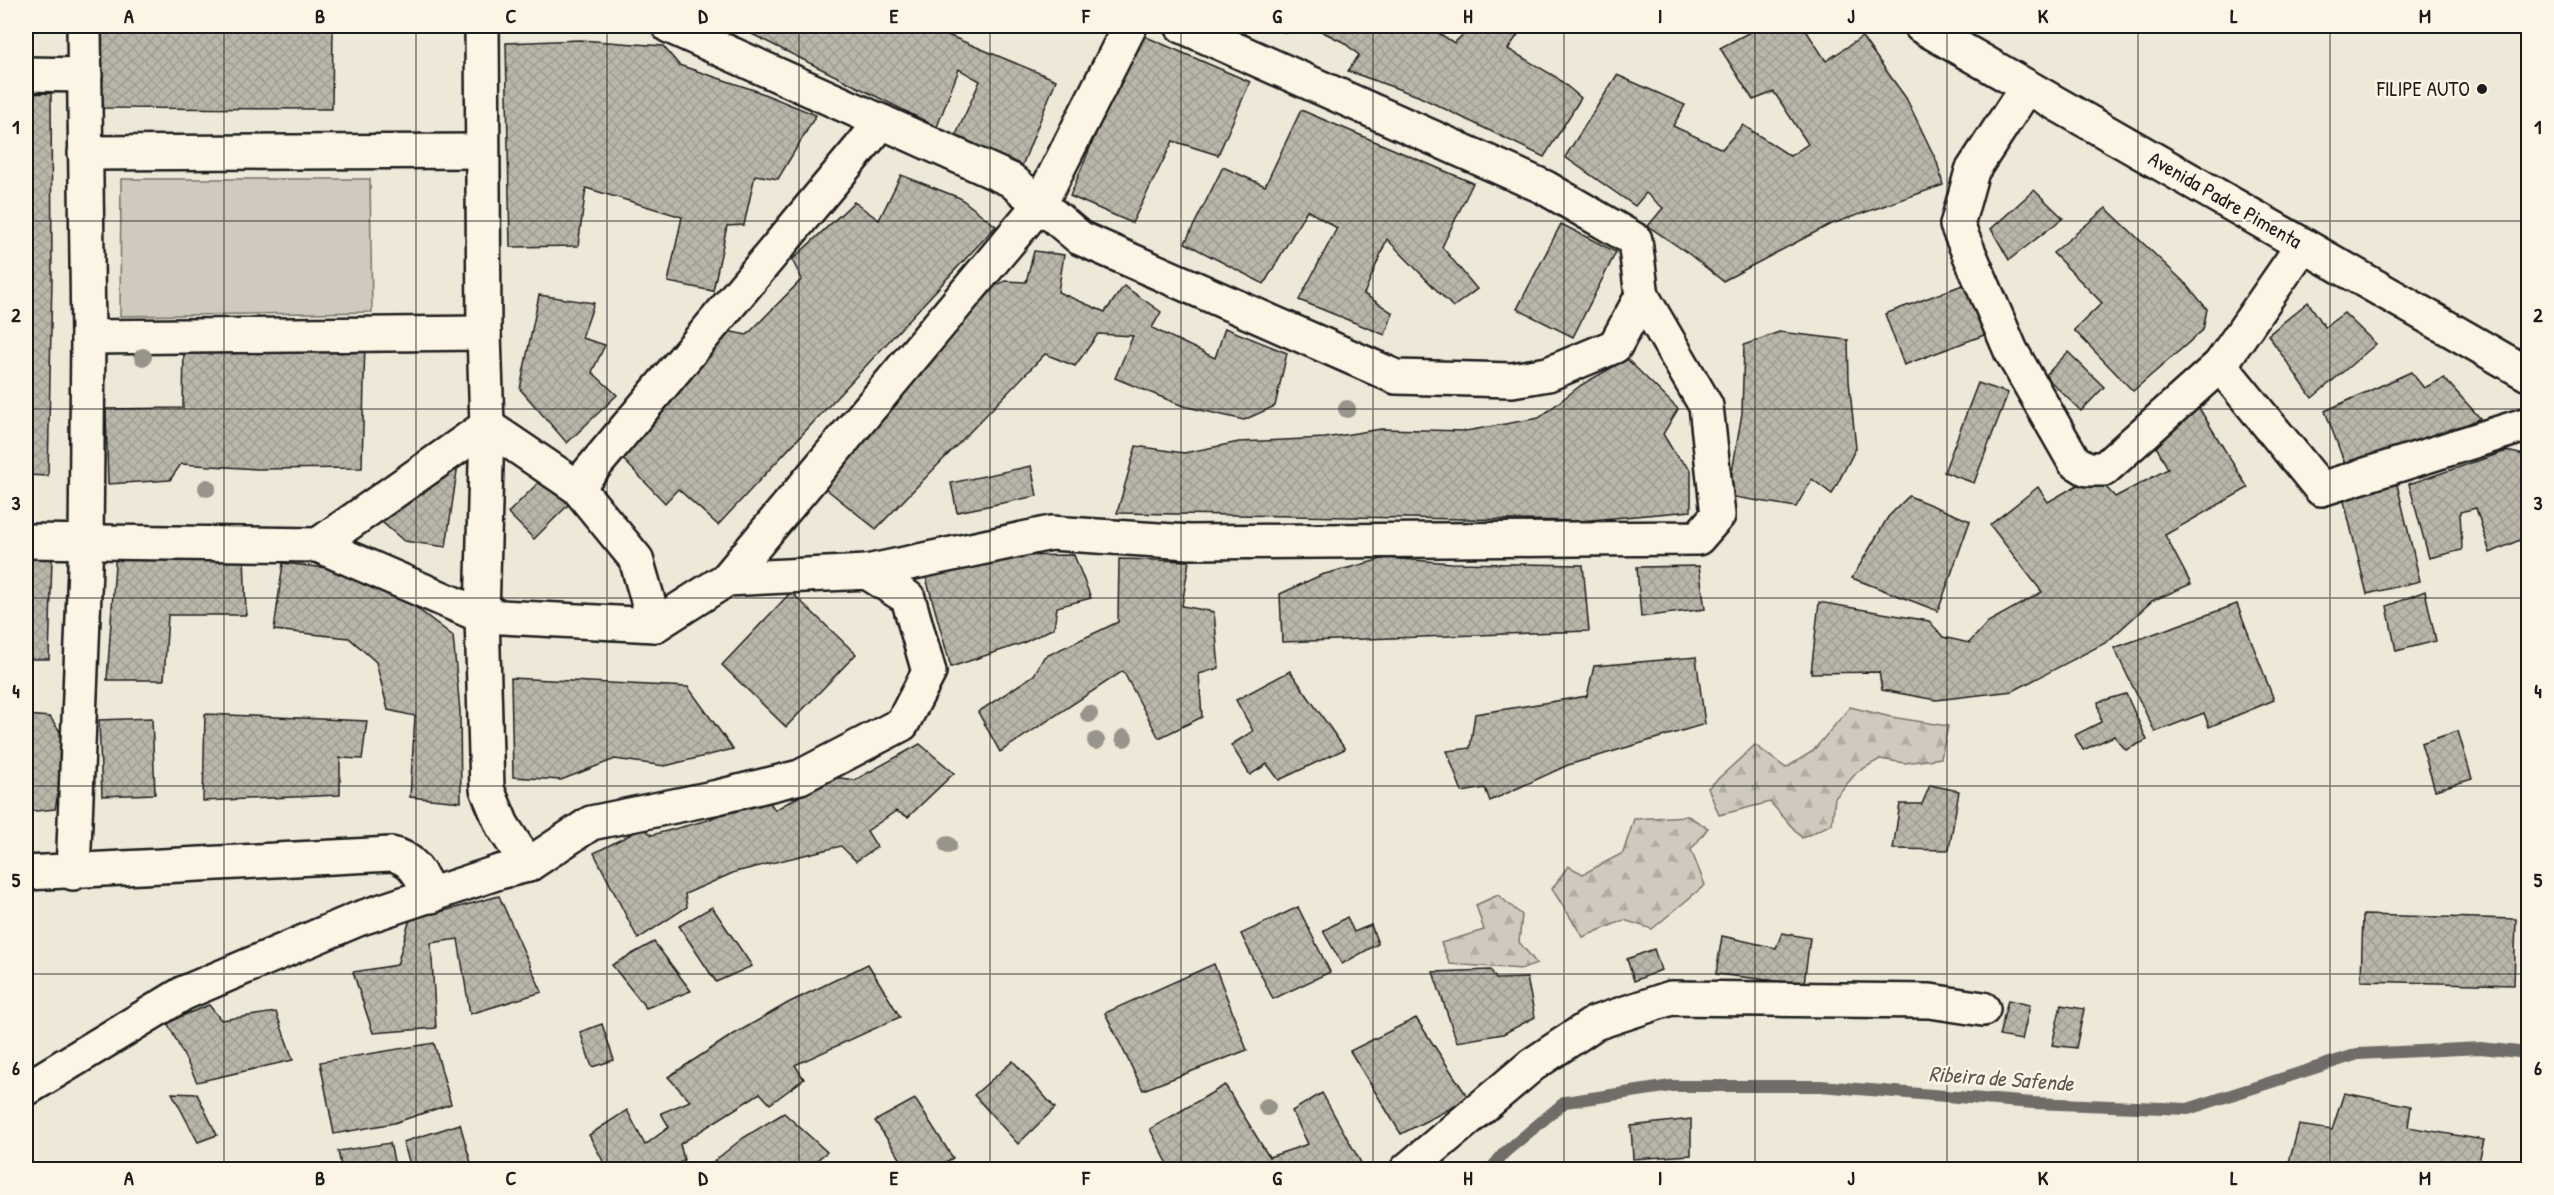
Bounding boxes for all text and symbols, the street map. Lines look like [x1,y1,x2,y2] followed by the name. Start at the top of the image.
[124,2,134,29] text: A
[315,2,325,29] text: B
[506,2,517,29] text: C
[698,2,708,29] text: D
[890,2,899,29] text: E
[1081,2,1091,29] text: F
[1272,2,1282,29] text: G
[1463,2,1473,29] text: H
[1658,2,1662,29] text: I
[1847,2,1855,29] text: J
[2038,2,2049,29] text: K
[2230,2,2238,29] text: L
[2419,2,2431,29] text: M
[2376,74,2470,103] place label: FILIPE AUTO
[2475,82,2489,96] marker: FILIPE AUTO
[12,113,20,140] text: 1
[2534,113,2542,140] text: 1
[2143,144,2307,255] street label: Avenida Padre Pimenta
[11,301,21,328] text: 2
[2533,301,2543,328] text: 2
[12,489,21,516] text: 3
[2534,489,2543,516] text: 3
[12,677,20,704] text: 4
[2534,677,2542,704] text: 4
[12,866,21,893] text: 5
[2534,866,2543,893] text: 5
[12,1054,20,1081] text: 6
[2534,1054,2542,1081] text: 6
[1928,1058,2076,1098] water label: Ribeira de Safende
[124,1164,134,1191] text: A
[315,1164,325,1191] text: B
[506,1164,517,1191] text: C
[698,1164,708,1191] text: D
[890,1164,899,1191] text: E
[1081,1164,1091,1191] text: F
[1272,1164,1282,1191] text: G
[1463,1164,1473,1191] text: H
[1658,1164,1662,1191] text: I
[1847,1164,1855,1191] text: J
[2038,1164,2049,1191] text: K
[2230,1164,2238,1191] text: L
[2419,1164,2431,1191] text: M

